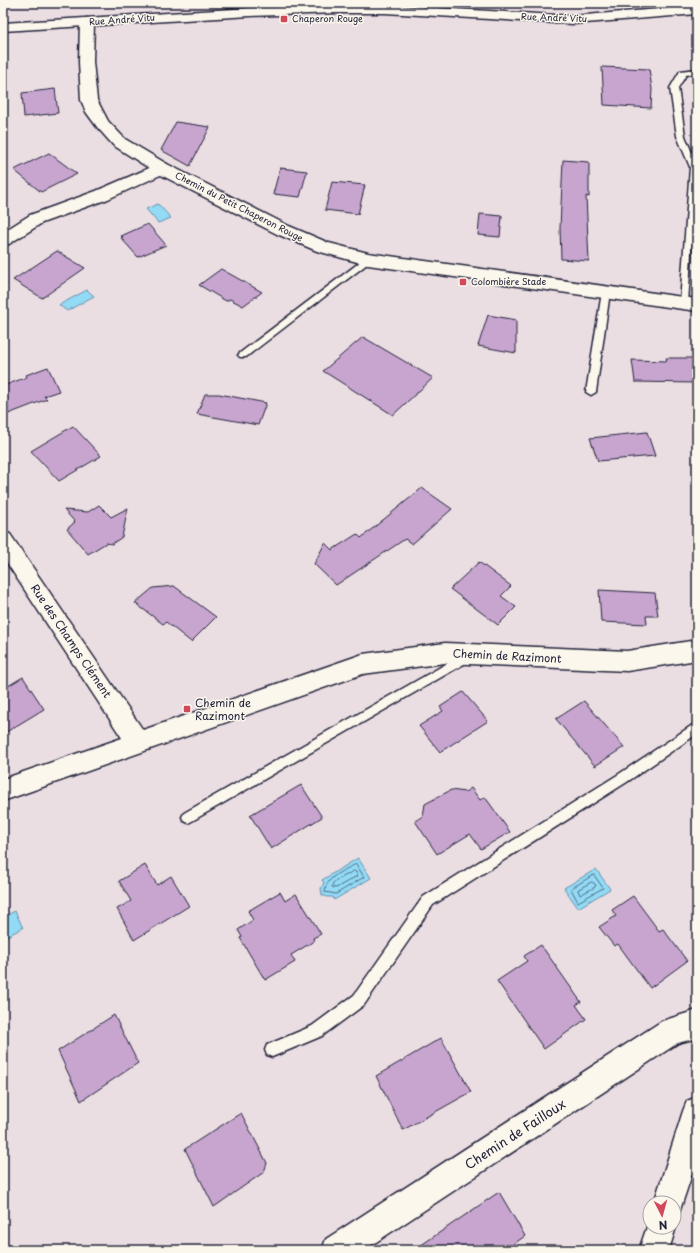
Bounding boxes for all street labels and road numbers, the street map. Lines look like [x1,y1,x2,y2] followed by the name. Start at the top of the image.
[521,9,587,25] street label: Rue André Vitu
[88,10,155,28] street label: Rue André Vitu
[173,168,306,245] street label: Chemin du Petit Chaperon Rouge
[27,580,116,701] street label: Rue des Champs Clément
[452,644,562,667] street label: Chemin de Razimont
[461,1094,569,1173] street label: Chemin de Failloux

